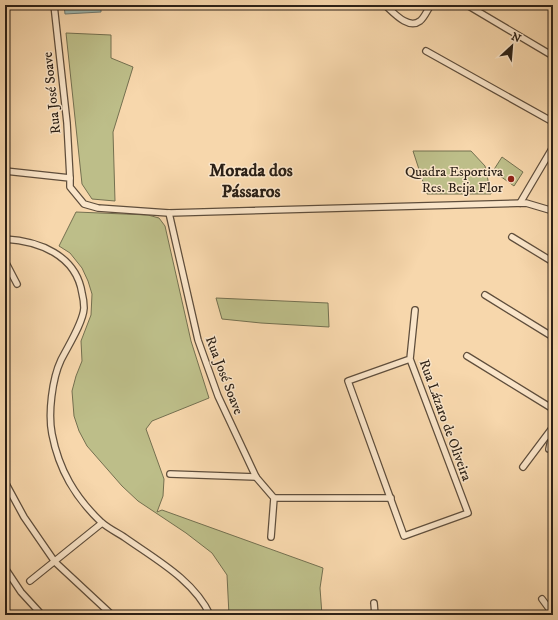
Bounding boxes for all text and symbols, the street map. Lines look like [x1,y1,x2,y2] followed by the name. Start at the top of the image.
[492,26,532,66] north arrow
[509,30,523,46] text: N
[39,51,65,135] street label: Rua José Soave
[209,160,293,203] district label: Morada dos Pássaros
[405,163,504,197] place label: Quadra Esportiva Res. Beija Flor
[506,174,516,184] marker: Quadra Esportiva Res. Beija Flor
[201,334,247,417] street label: Rua José Soave
[415,357,475,484] street label: Rua Lázaro de Oliveira

